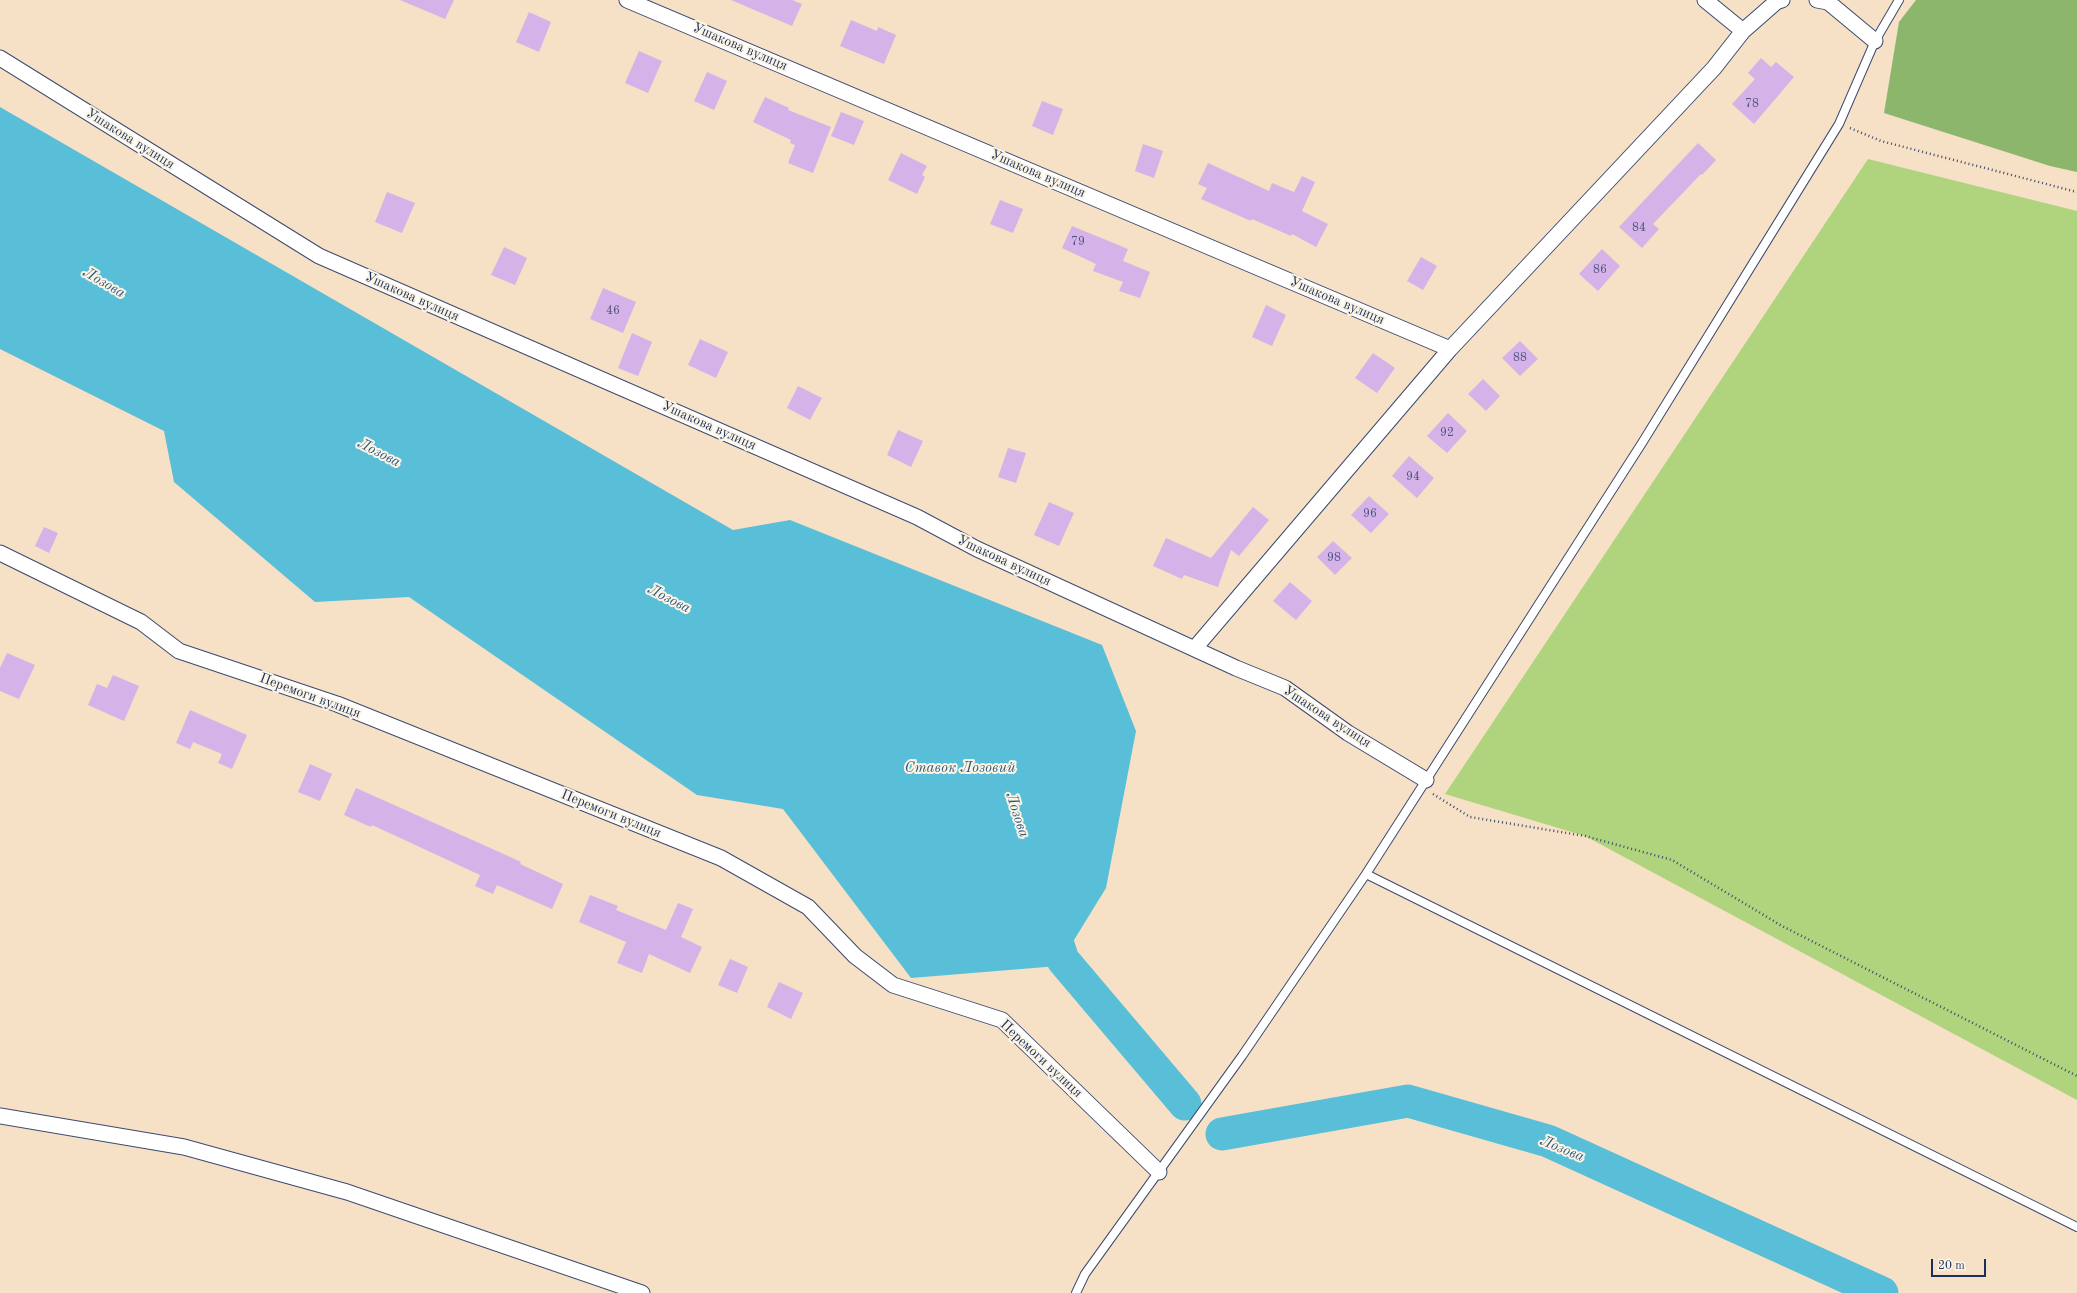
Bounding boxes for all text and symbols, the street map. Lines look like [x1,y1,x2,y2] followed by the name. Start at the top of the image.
[690,19,790,75] street label: Ушакова вулиця
[1745,97,1759,111] house number: 78
[82,105,178,173] street label: Ушакова вулиця
[988,146,1088,202] street label: Ушакова вулиця
[1632,221,1646,235] house number: 84
[1071,235,1085,249] house number: 79
[1593,263,1607,277] house number: 86
[80,264,128,302] water label: Лозова
[362,269,462,325] street label: Ушакова вулиця
[1287,273,1387,329] street label: Ушакова вулиця
[606,304,620,318] house number: 46
[1513,351,1527,365] house number: 88
[659,398,759,454] street label: Ушакова вулиця
[1440,426,1454,440] house number: 92
[354,435,404,471] water label: Лозова
[1406,470,1420,484] house number: 94
[1363,507,1377,521] house number: 96
[954,532,1054,590] street label: Ушакова вулиця
[1327,551,1341,565] house number: 98
[644,581,694,617] water label: Лозова
[257,670,363,722] street label: Перемоги вулиця
[1280,682,1374,752] street label: Ушакова вулиця
[904,759,1016,777] water label: Ставок Лозовий
[558,786,664,842] street label: Перемоги вулиця
[1001,790,1033,840] water label: Лозова
[996,1016,1086,1102] street label: Перемоги вулиця
[1537,1132,1587,1166] water label: Лозова
[1933,1251,1988,1277] scale bar
[1938,1260,1965,1272] text: 20 m

